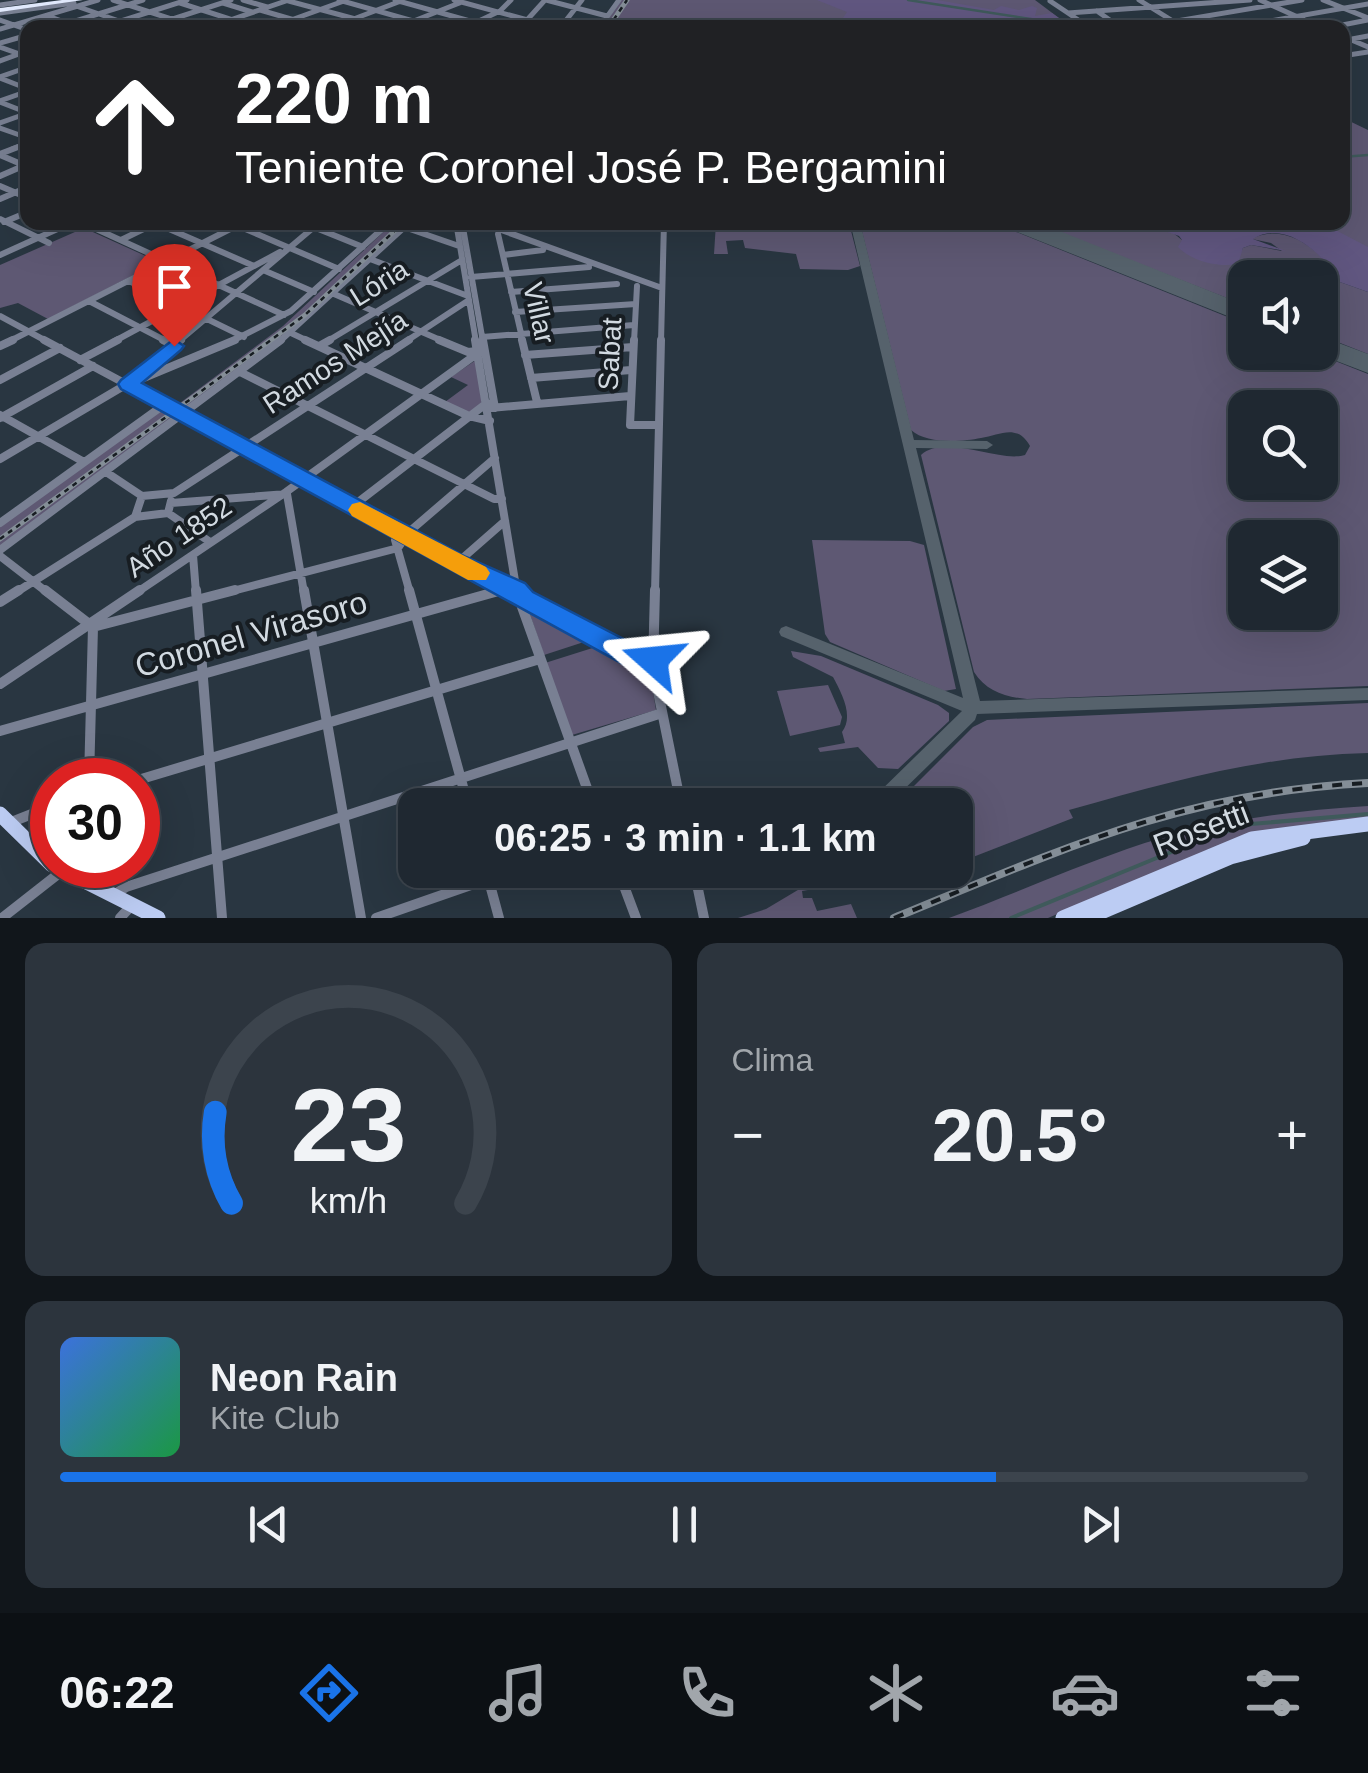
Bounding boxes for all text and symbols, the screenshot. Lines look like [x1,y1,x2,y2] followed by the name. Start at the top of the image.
[70,60,200,190] icon: ahead
[235,60,433,138] text: 220 m
[235,142,947,193] text: Teniente Coronel José P. Bergamini
[132,244,217,347] pin
[344,253,414,313] street label: Lória
[147,259,202,314] icon: arrive
[1228,260,1338,630] map controls
[1228,260,1338,370] button: sound
[517,279,561,347] street label: Villar
[257,304,413,420] street label: Ramos Mejía
[593,316,627,391] street label: Sabat
[1228,390,1338,500] button: search
[121,491,237,583] street label: Año 1852
[1228,520,1338,630] button: layers
[131,584,371,684] street label: Coronel Virasoro
[601,608,705,712] position arrow
[30,758,160,888] speed limit sign: 30
[1148,794,1254,864] street label: Rosetti
[494,817,877,859] text: 06:25 · 3 min · 1.1 km
[732,1042,813,1078] text: Clima
[290,1067,406,1183] text: 23
[932,1093,1108,1177] text: 20.5°
[732,1104,764,1166] text: −
[1276,1104,1308,1166] text: +
[310,1181,387,1221] text: km/h
[210,1357,398,1399] text: Neon Rain
[210,1400,340,1436] text: Kite Club
[241,1497,296,1552] icon: previous
[657,1497,712,1552] icon: pause
[1073,1497,1128,1552] icon: next
[294,1658,364,1728] icon: directions
[483,1658,553,1728] icon: music
[672,1658,742,1728] icon: phone
[861,1658,931,1728] icon: climate
[1050,1658,1120,1728] icon: car
[1238,1658,1308,1728] icon: filters
[59,1667,175,1718] text: 06:22

